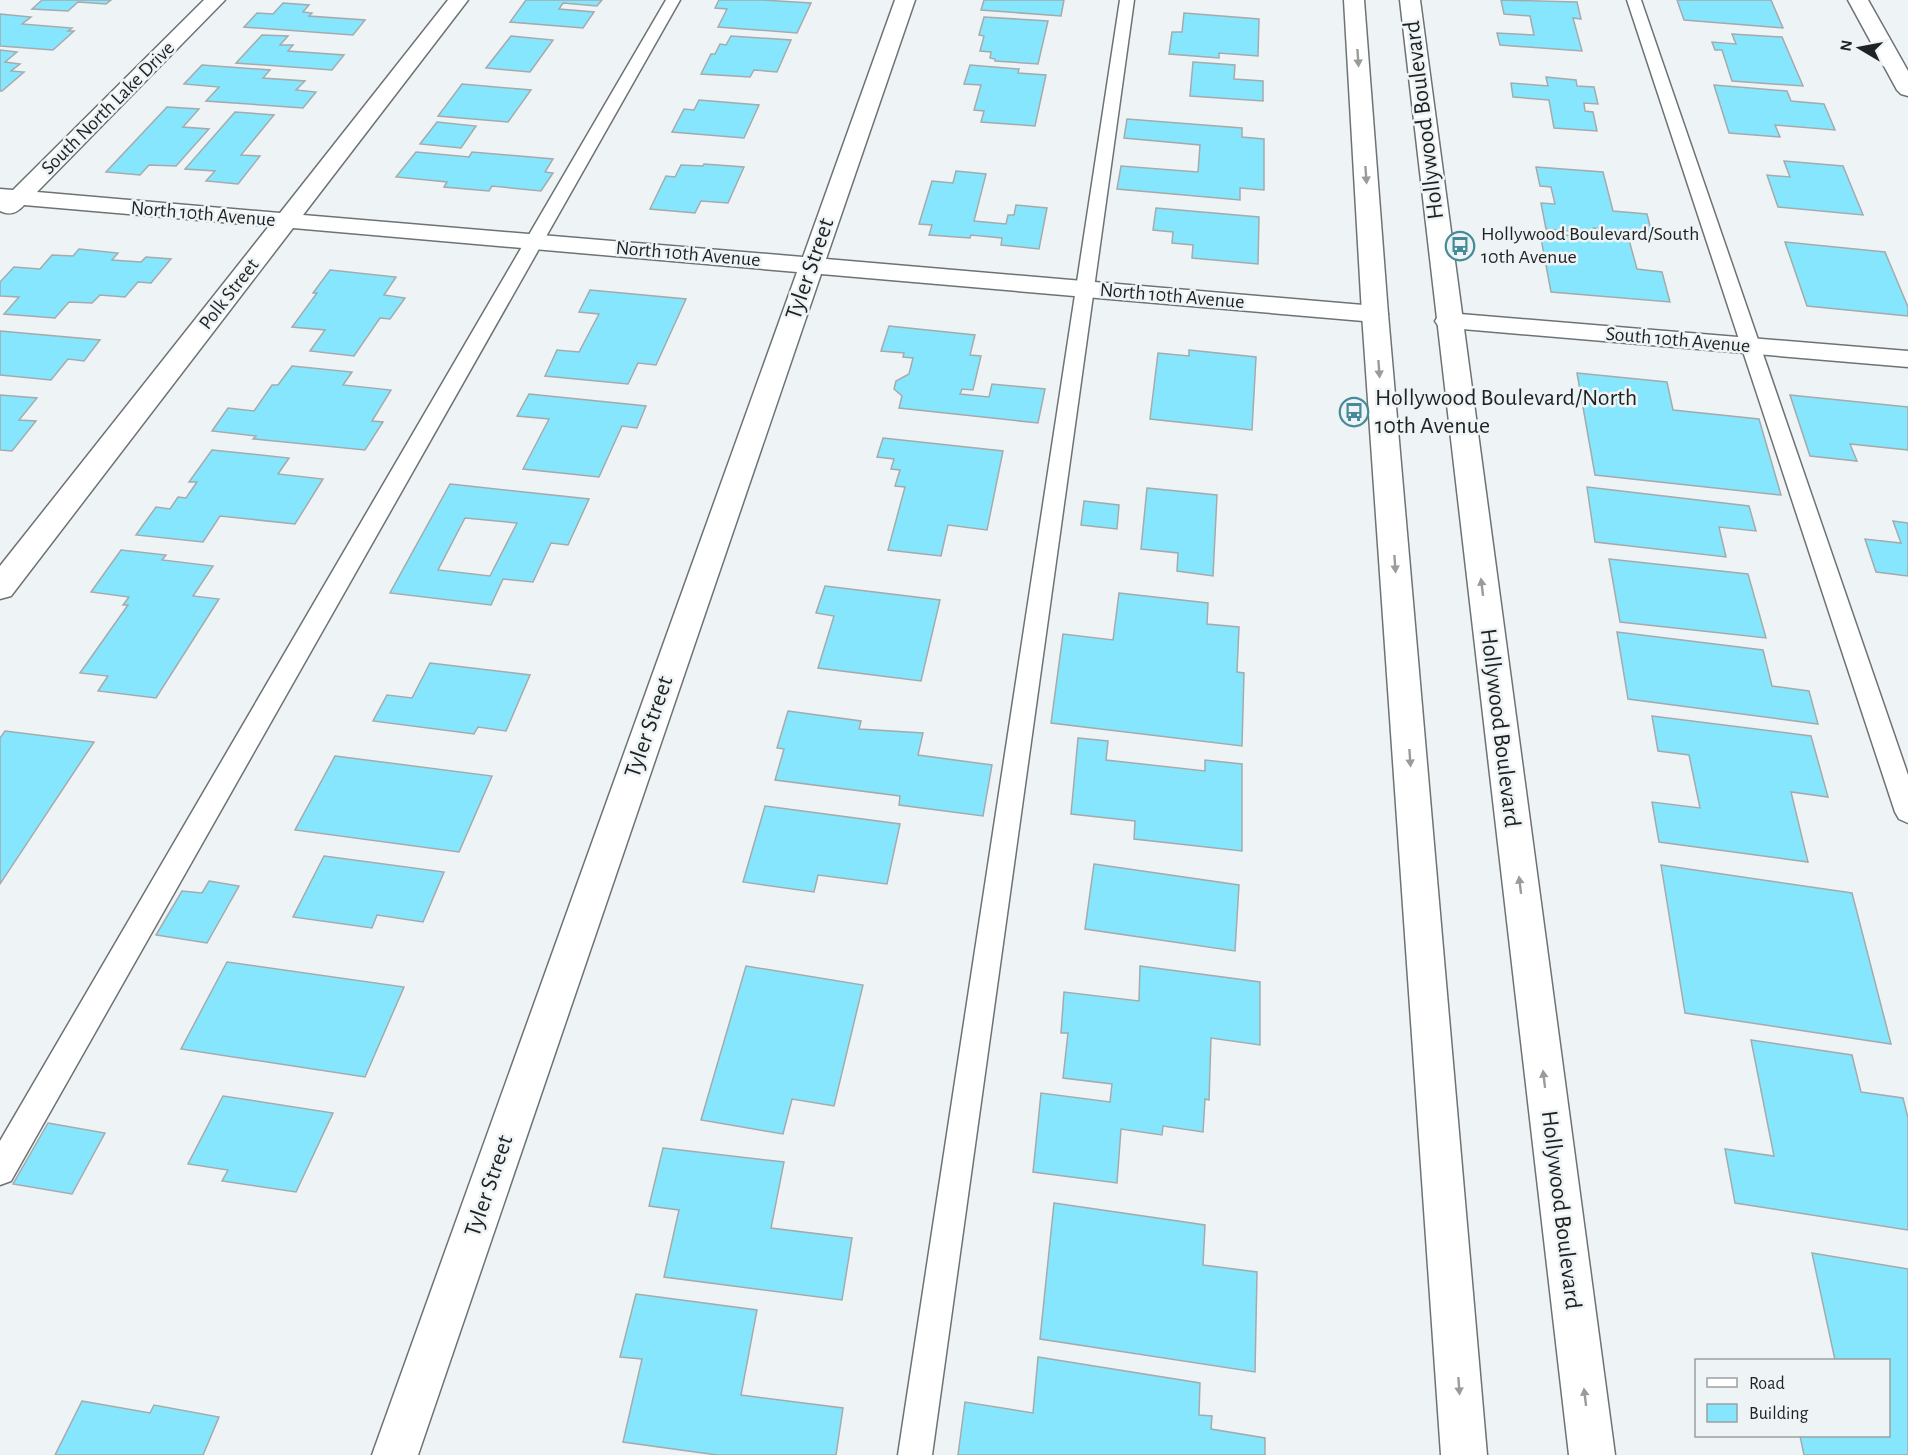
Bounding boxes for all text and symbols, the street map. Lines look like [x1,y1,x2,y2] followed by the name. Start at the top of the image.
[1830,18,1890,78] north arrow
[1400,19,1448,221] street label: Hollywood Boulevard
[38,38,178,178] street label: South North Lake Drive
[1837,39,1855,52] text: N
[1353,49,1363,68] one-way arrow
[1361,165,1371,184] one-way arrow
[130,198,276,230] street label: North 10th Avenue
[781,215,839,323] street label: Tyler Street
[1481,224,1699,267] place label: Hollywood Boulevard/South 10th Avenue
[1444,230,1476,262] bus stop icon: Hollywood Boulevard/South 10th Avenue
[615,238,761,270] street label: North 10th Avenue
[195,254,263,333] street label: Polk Street
[1099,280,1245,312] street label: North 10th Avenue
[1605,324,1751,356] street label: South 10th Avenue
[1375,360,1384,379] one-way arrow
[1375,386,1637,438] place label: Hollywood Boulevard/North 10th Avenue
[1338,396,1370,428] bus stop icon: Hollywood Boulevard/North 10th Avenue
[1390,554,1399,573] one-way arrow
[1477,578,1487,597] one-way arrow
[1476,627,1524,829] street label: Hollywood Boulevard
[620,673,678,781] street label: Tyler Street
[1405,749,1415,768] one-way arrow
[1515,875,1525,894] one-way arrow
[1540,1069,1549,1088] one-way arrow
[1537,1109,1585,1311] street label: Hollywood Boulevard
[460,1132,518,1240] street label: Tyler Street
[1695,1359,1890,1437] legend
[1749,1375,1785,1393] text: Road
[1454,1376,1463,1395] one-way arrow
[1580,1387,1589,1406] one-way arrow
[1749,1405,1809,1423] text: Building

